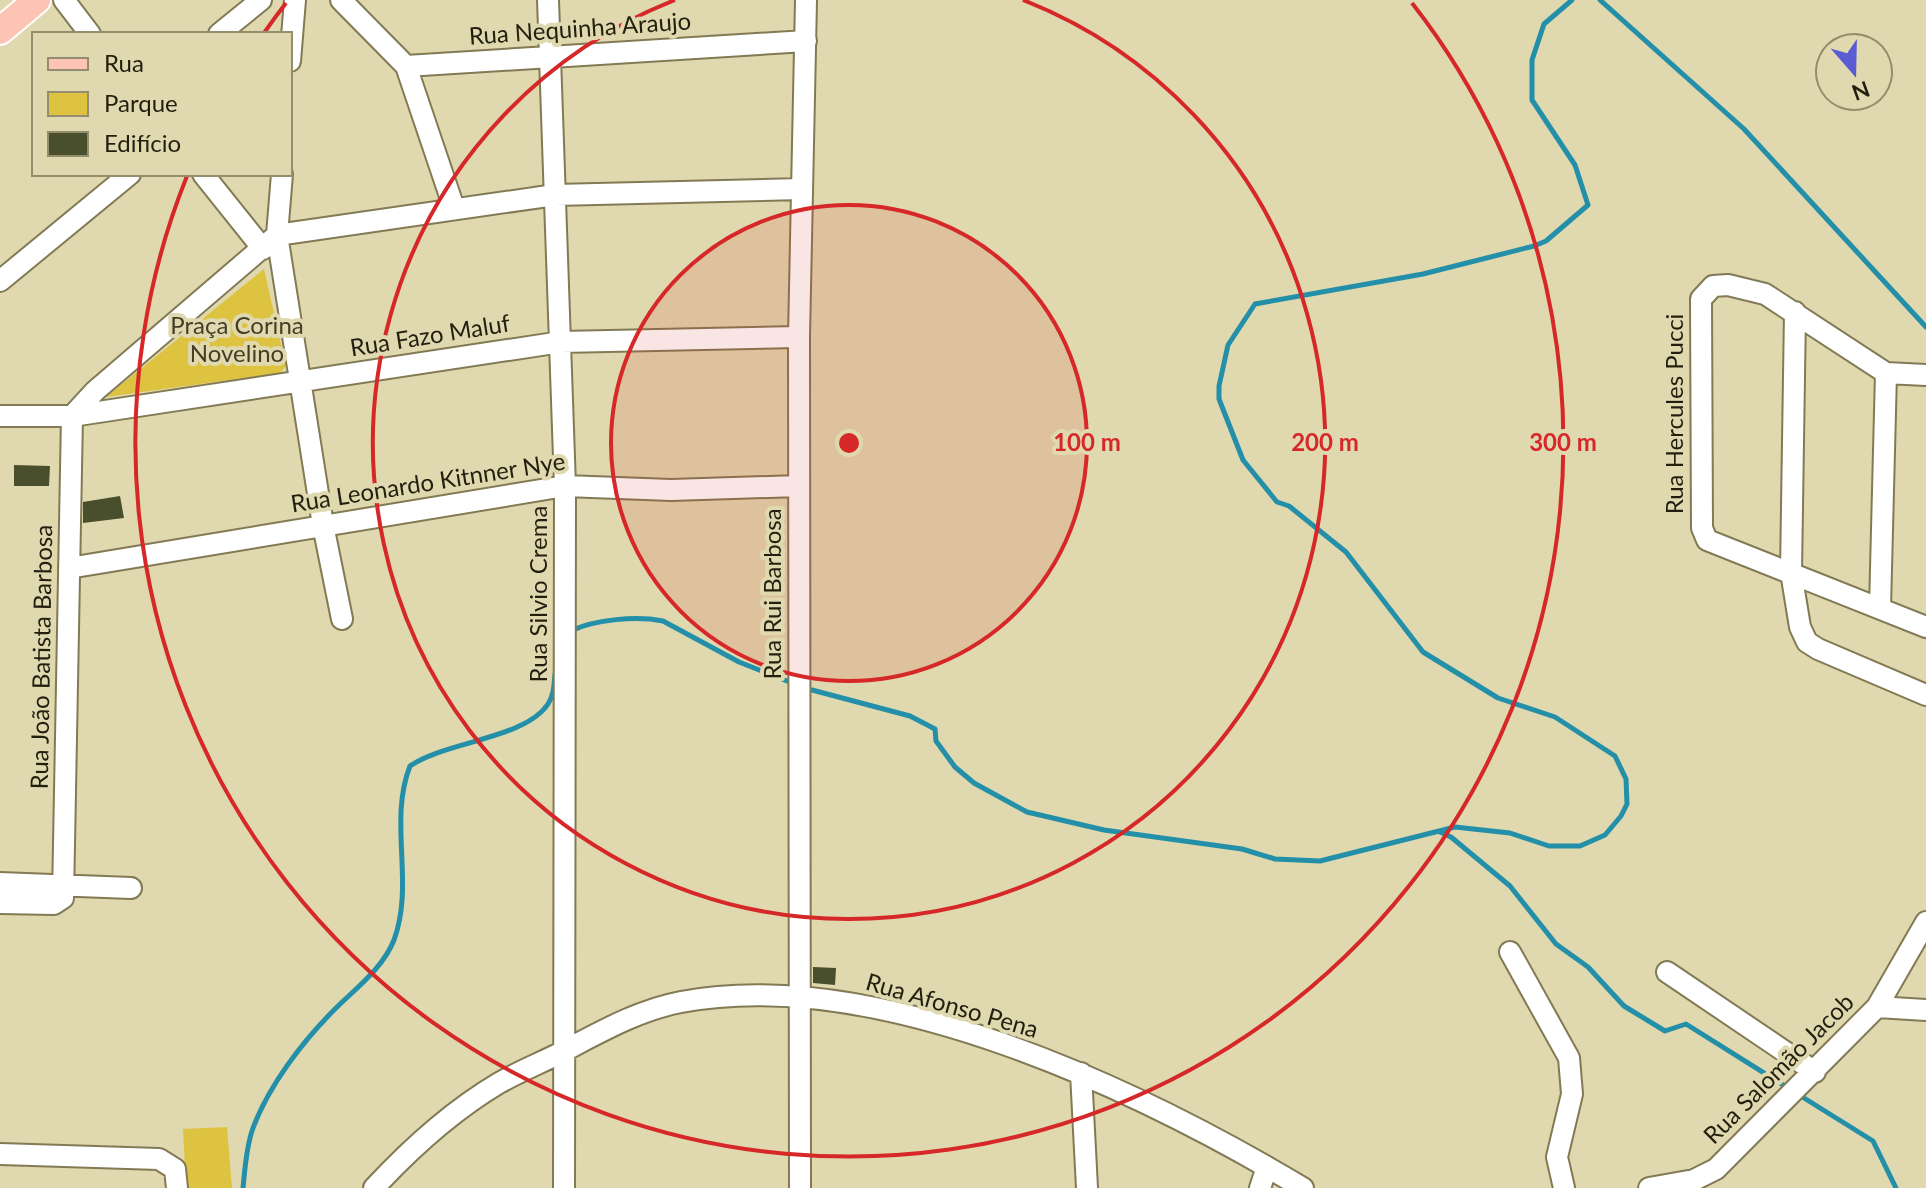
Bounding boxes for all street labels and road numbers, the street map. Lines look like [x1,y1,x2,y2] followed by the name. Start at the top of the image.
[468,5,692,50] street label: Rua Nequinha Araujo
[348,307,512,361] street label: Rua Fazo Maluf
[1659,314,1688,514] street label: Rua Hercules Pucci
[289,446,567,518] street label: Rua Leonardo Kitnner Nye
[523,506,552,682] street label: Rua Silvio Crema
[757,508,786,680] street label: Rua Rui Barbosa
[24,524,57,790] street label: Rua João Batista Barbosa
[863,966,1042,1043] street label: Rua Afonso Pena
[1697,987,1859,1149] street label: Rua Salomão Jacob

